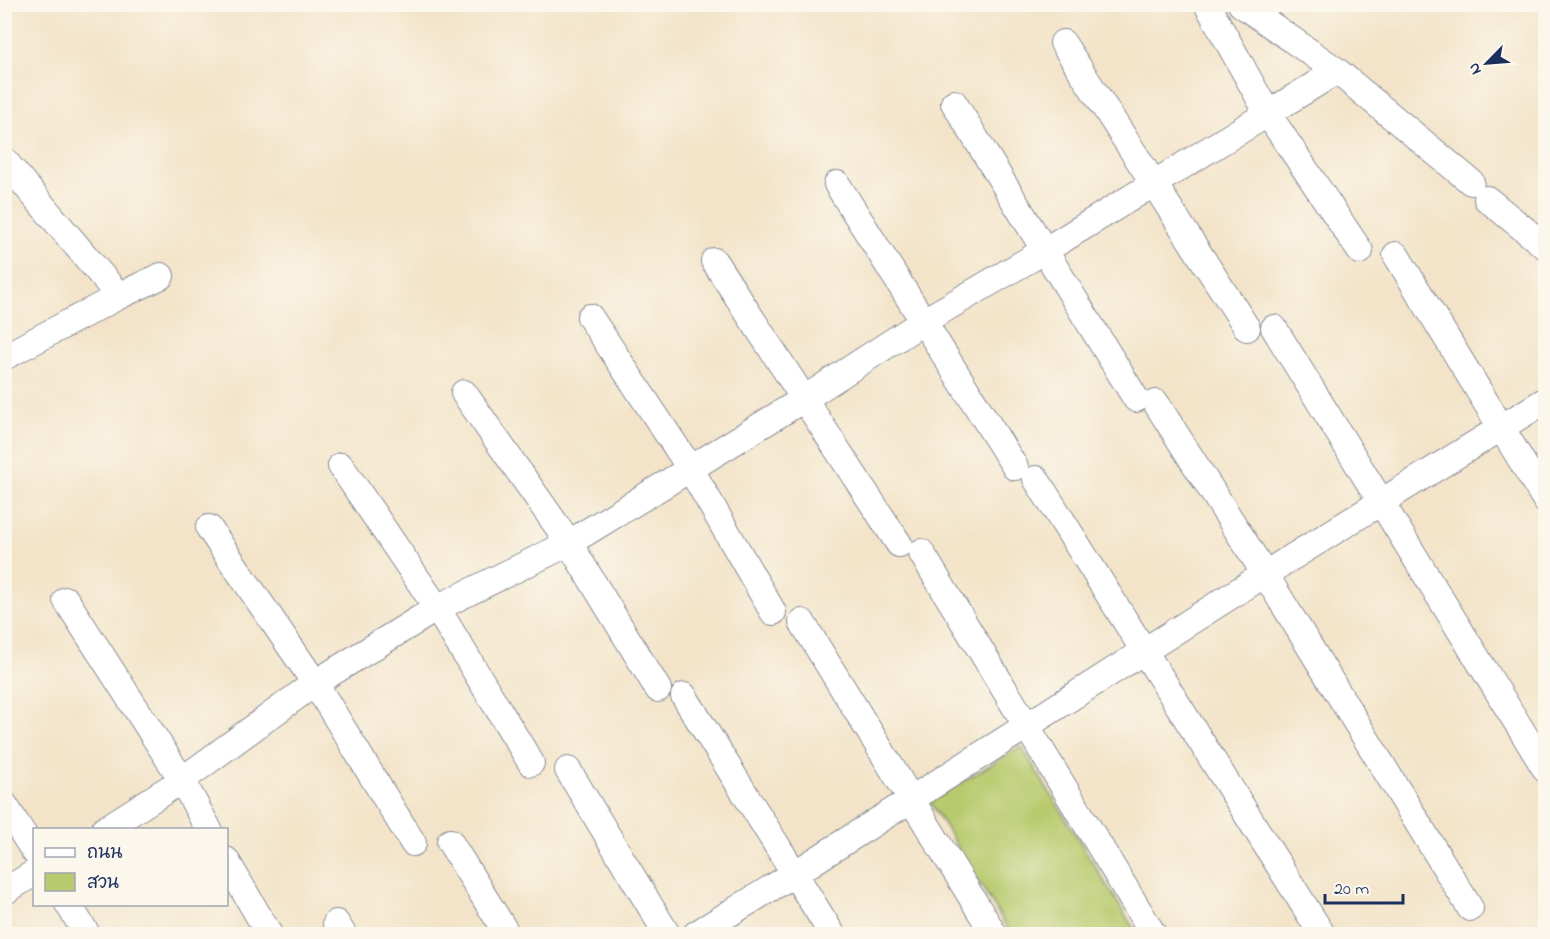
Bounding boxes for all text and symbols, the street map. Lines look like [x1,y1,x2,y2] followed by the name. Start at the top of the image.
[1457,33,1517,93] north arrow
[1462,58,1488,78] text: N
[33,828,228,906] legend
[87,841,122,867] text: ถนน
[1325,867,1403,905] scale bar
[87,871,119,897] text: สวน
[1334,877,1369,903] text: 20 m

